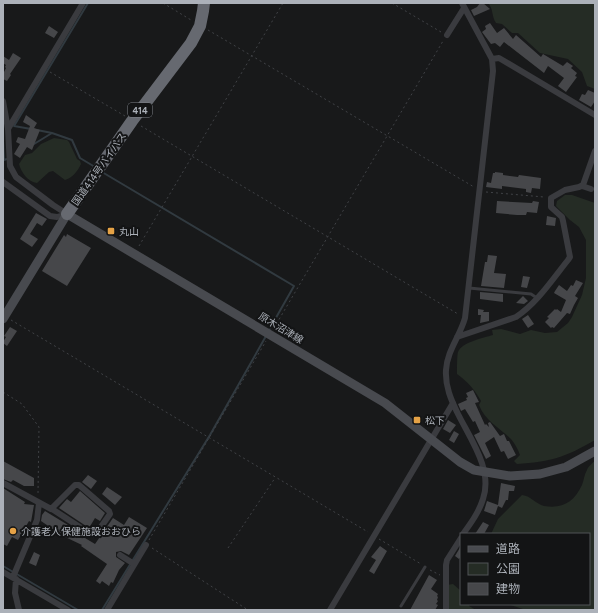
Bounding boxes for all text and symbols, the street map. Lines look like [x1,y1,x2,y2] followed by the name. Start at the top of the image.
[128,103,152,117] road number: 414
[69,130,129,208] street label: 国道414号バイパス
[119,225,139,238] place label: 丸山
[106,226,116,236] marker: 丸山
[256,310,306,346] street label: 原木沼津線
[425,414,445,427] place label: 松下
[412,415,422,425] marker: 松下
[21,525,141,538] place label: 介護老人保健施設おおひら
[8,526,18,536] marker: 介護老人保健施設おおひら
[460,533,590,605] legend
[496,542,520,556] text: 道路
[496,562,520,576] text: 公園
[496,582,520,596] text: 建物

